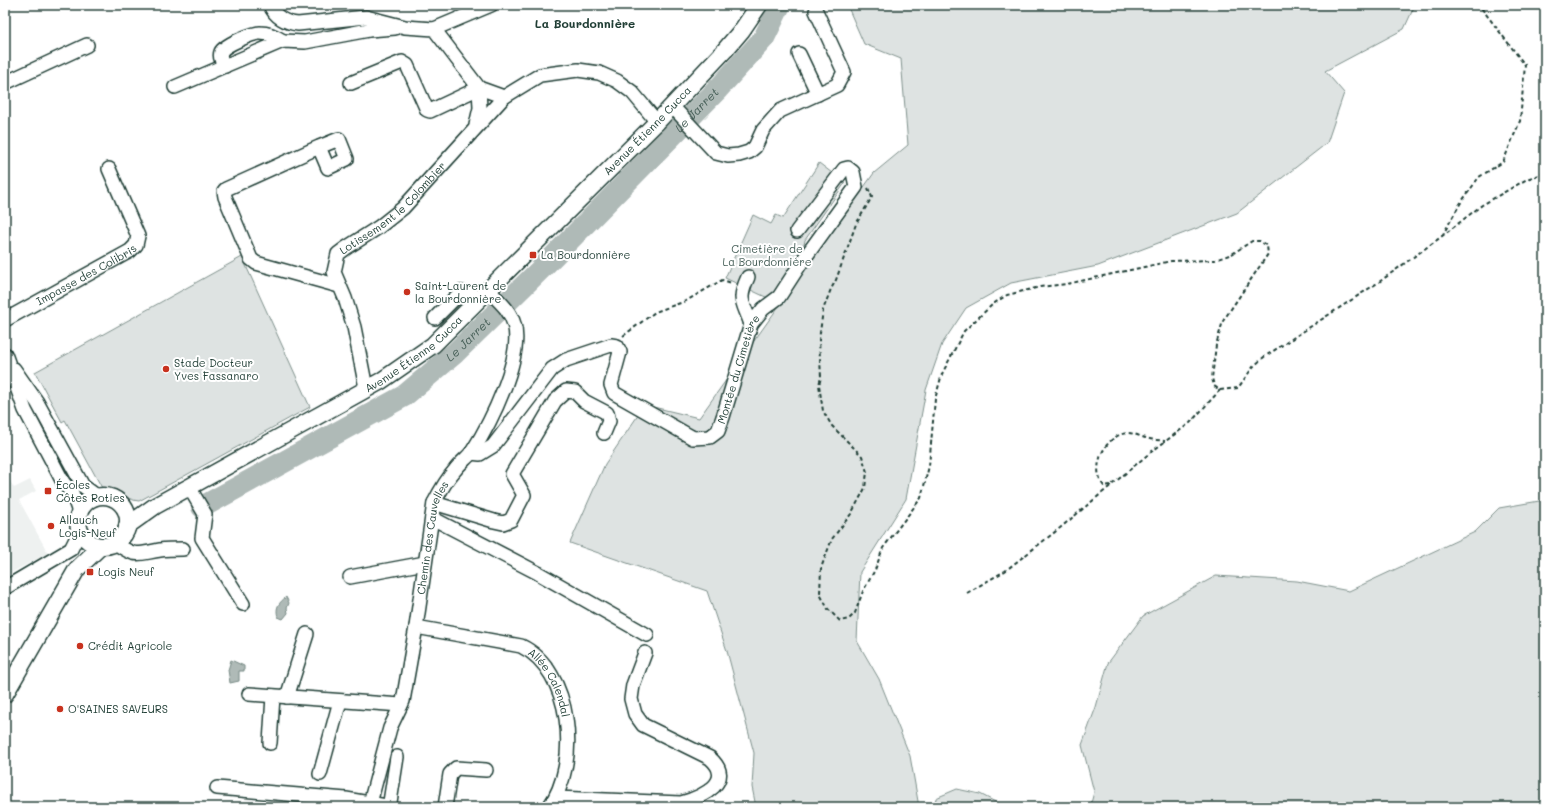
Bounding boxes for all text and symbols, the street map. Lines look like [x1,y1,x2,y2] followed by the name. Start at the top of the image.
[535,15,635,31] district label: La Bourdonnière
[600,83,694,178] street label: Avenue Étienne Cucca
[671,84,722,135] water label: Le Jarret
[336,158,449,257] street label: Lotissement le Colombier
[33,241,140,308] street label: Impasse des Colibris
[722,241,812,269] park label: Cimetière de La Bourdonnière
[541,247,630,262] place label: La Bourdonnière
[528,250,538,260] marker: La Bourdonnière
[415,278,506,306] place label: Saint-Laurent de la Bourdonnière
[402,287,412,297] marker: Saint-Laurent de la Bourdonnière
[713,311,763,426] street label: Montée du Cimetière
[362,312,465,395] street label: Avenue Étienne Cucca
[442,314,494,364] water label: Le Jarret
[174,355,259,383] place label: Stade Docteur Yves Fassanaro
[161,364,171,374] marker: Stade Docteur Yves Fassanaro
[56,477,125,505] place label: Écoles Côtes Roties
[413,478,452,595] street label: Chemin des Cauvelles
[43,486,53,496] marker: Écoles Côtes Roties
[59,512,117,540] place label: Allauch Logis-Neuf
[46,521,56,531] marker: Allauch Logis-Neuf
[98,564,155,579] place label: Logis Neuf
[85,567,95,577] marker: Logis Neuf
[88,638,173,653] place label: Crédit Agricole
[75,641,85,651] marker: Crédit Agricole
[525,644,574,718] street label: Allée Calendal
[68,701,168,716] place label: O'SAINES SAVEURS
[55,704,65,714] marker: O'SAINES SAVEURS

